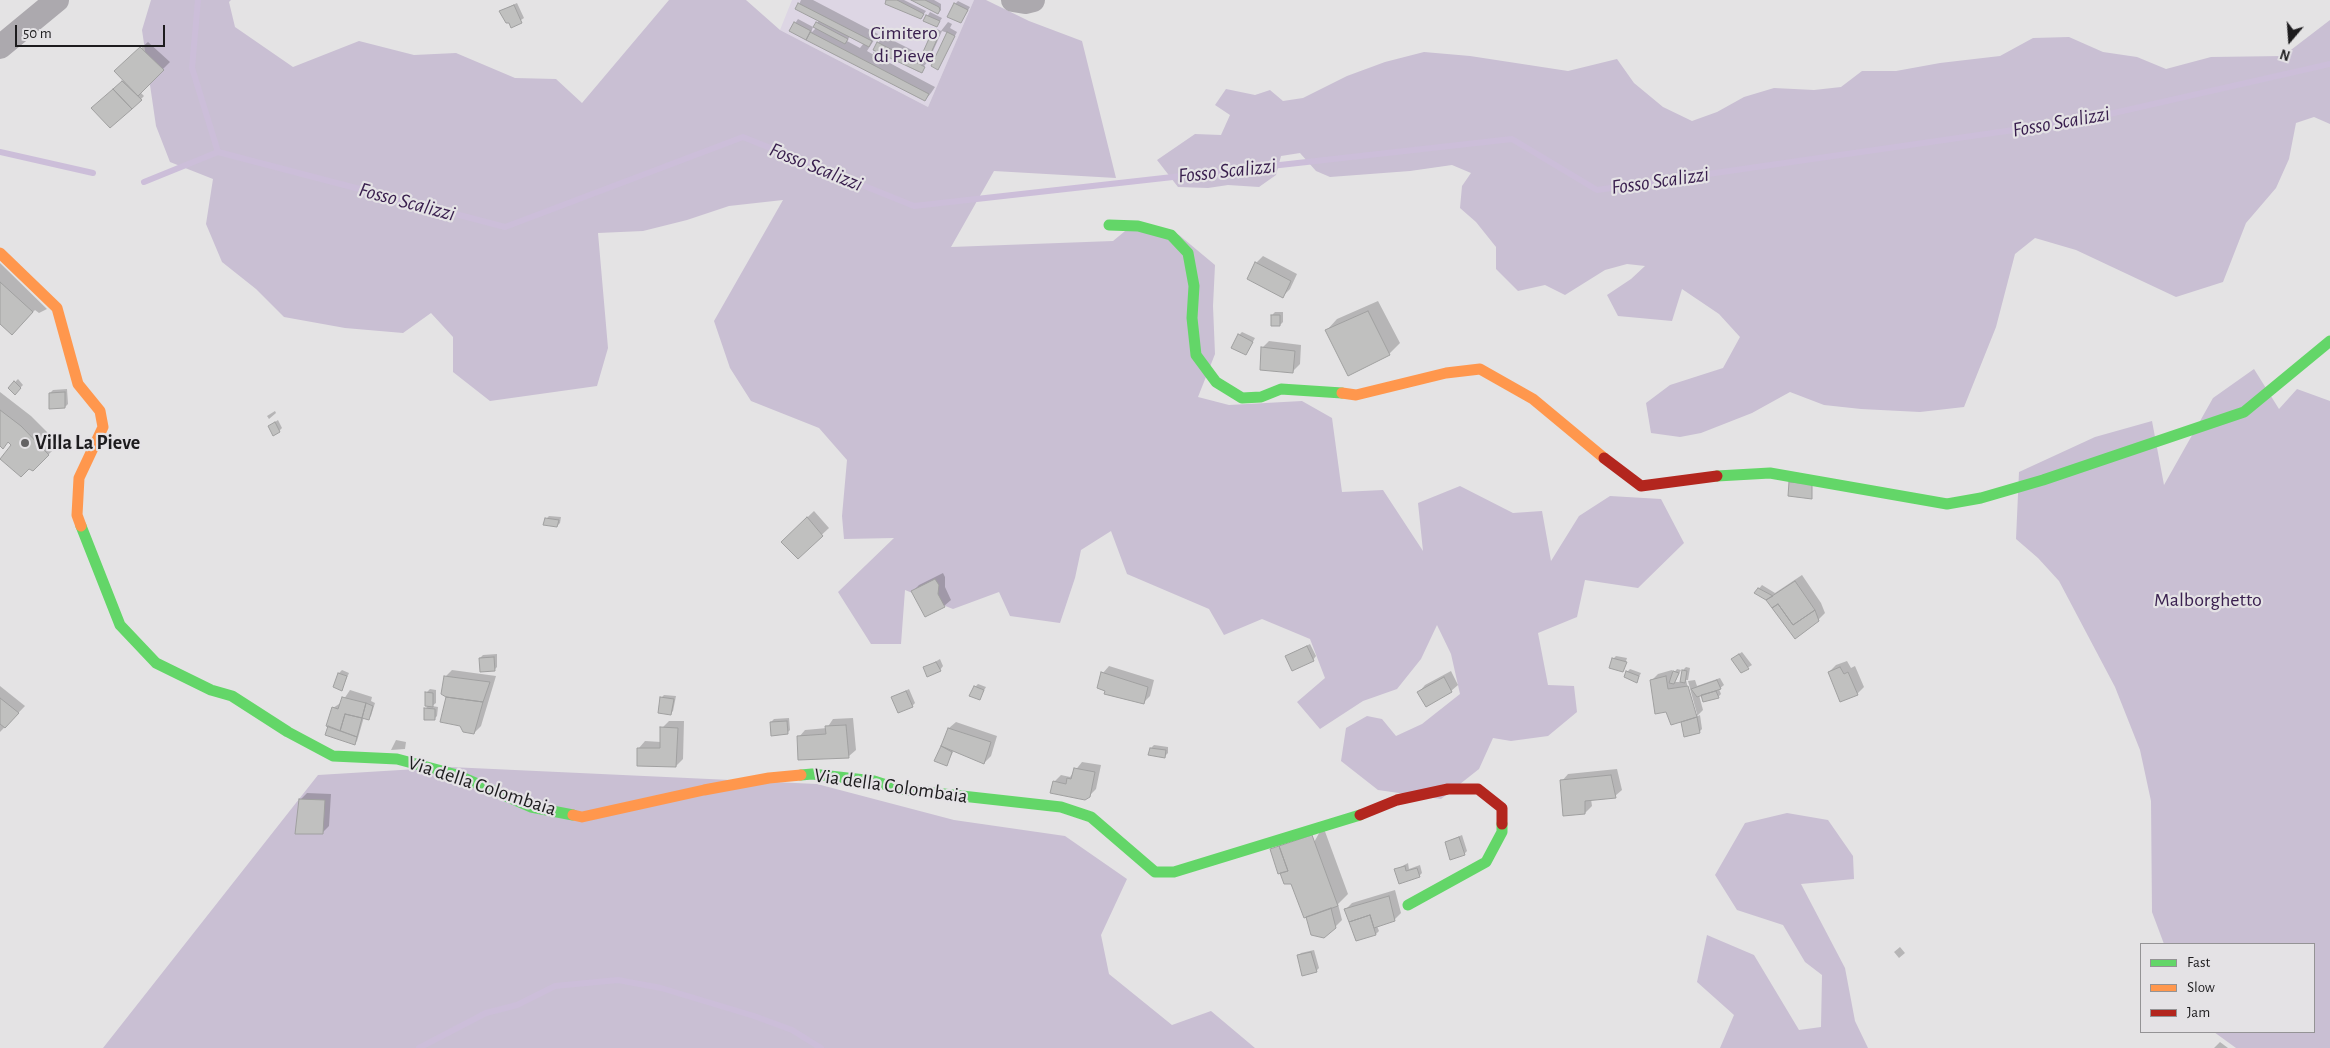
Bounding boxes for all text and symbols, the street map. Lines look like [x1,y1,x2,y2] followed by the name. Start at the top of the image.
[18,15,168,47] scale bar
[2265,15,2315,65] north arrow
[870,21,938,68] park label: Cimitero di Pieve
[23,26,52,41] text: 50 m
[2279,46,2292,62] text: N
[2010,101,2112,143] water label: Fosso Scalizzi
[766,137,866,197] water label: Fosso Scalizzi
[1177,153,1277,189] water label: Fosso Scalizzi
[1610,162,1710,200] water label: Fosso Scalizzi
[356,177,458,227] water label: Fosso Scalizzi
[35,431,140,455] place label: Villa La Pieve
[19,437,31,449] marker: Villa La Pieve
[2154,588,2262,612] park label: Malborghetto
[405,751,559,821] street label: Via della Colombaia
[813,763,969,809] street label: Via della Colombaia
[2140,943,2315,1033] legend
[2187,955,2210,970] text: Fast
[2187,980,2215,995] text: Slow
[2187,1005,2210,1020] text: Jam

